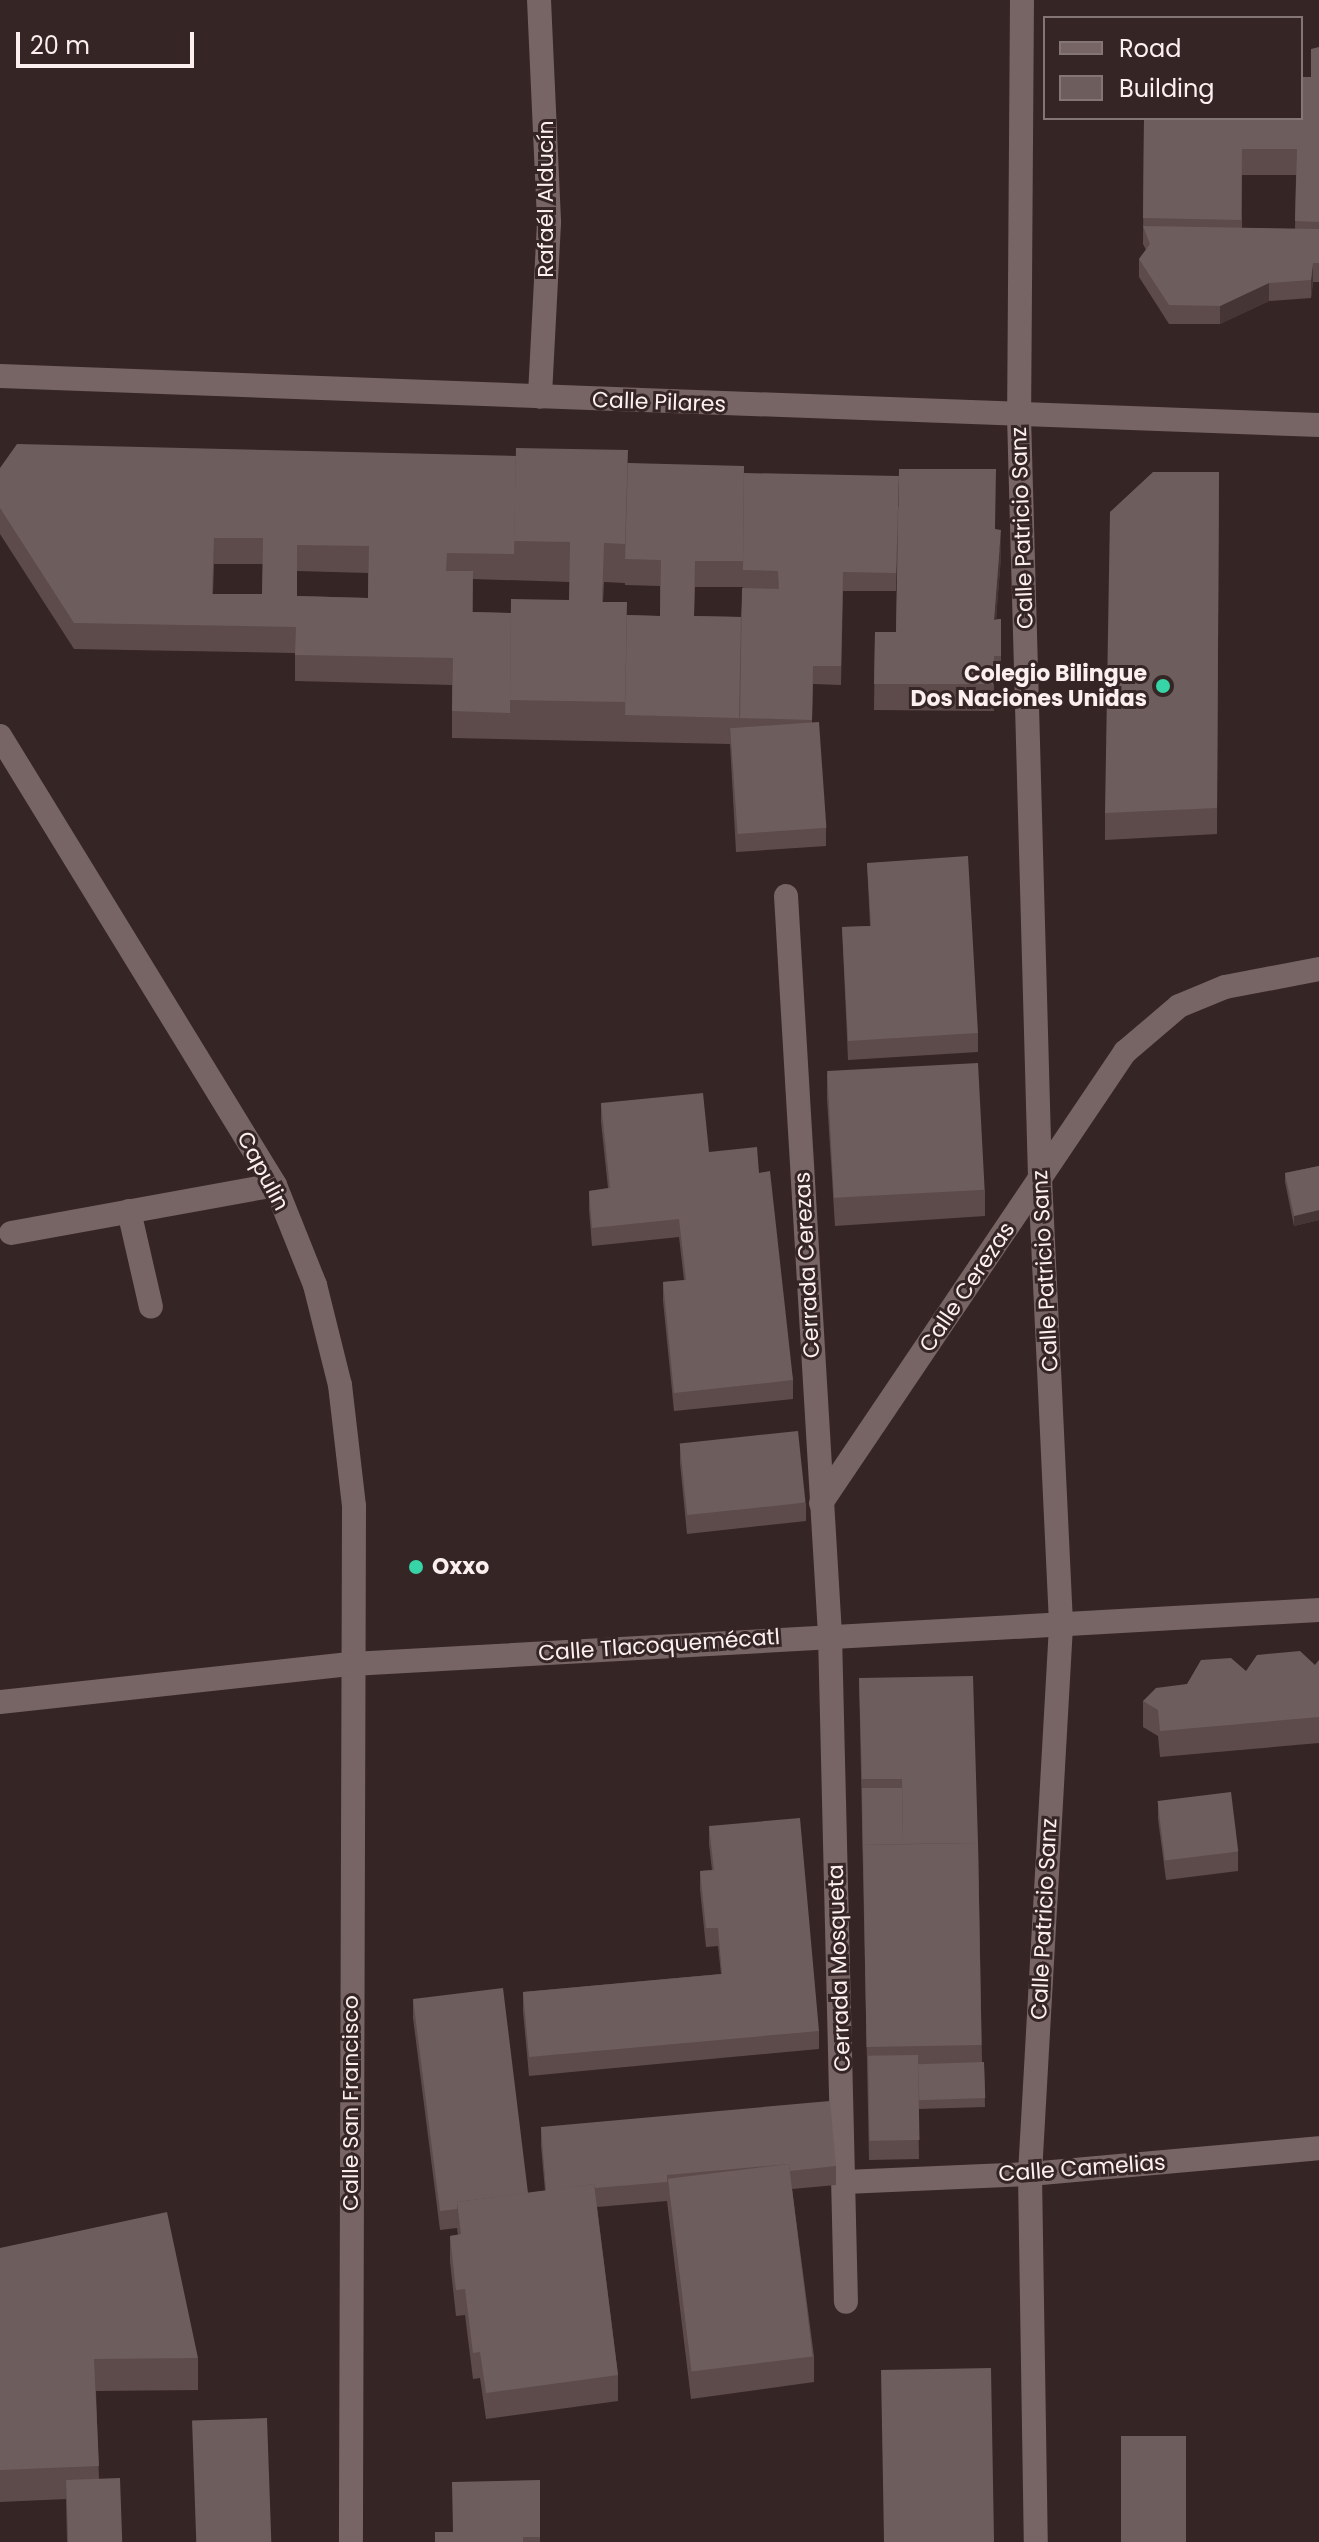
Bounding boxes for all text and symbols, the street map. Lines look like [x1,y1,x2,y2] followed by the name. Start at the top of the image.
[20,16,198,66] scale bar
[1043,16,1303,120] legend
[30,29,90,62] text: 20 m
[1119,32,1181,65] text: Road
[1119,72,1215,105] text: Building
[533,120,559,278] street label: Rafaél Alducín
[592,386,726,418] street label: Calle Pilares
[1005,427,1039,629] street label: Calle Patricio Sanz
[910,660,1147,712] place label: Colegio Bilingue Dos Naciones Unidas
[1154,677,1172,695] marker: Colegio Bilingue Dos Naciones Unidas
[231,1127,295,1215] street label: Capulin
[1027,1169,1063,1373] street label: Calle Patricio Sanz
[789,1171,825,1359] street label: Cerrada Cerezas
[914,1217,1020,1357] street label: Calle Cerezas
[432,1554,489,1580] place label: Oxxo
[407,1558,425,1576] marker: Oxxo
[537,1623,781,1667] street label: Calle Tlacoquemécatl
[1026,1817,1062,2021] street label: Calle Patricio Sanz
[822,1864,856,2072] street label: Cerrada Mosqueta
[338,1995,364,2211] street label: Calle San Francisco
[998,2149,1166,2187] street label: Calle Camelias

